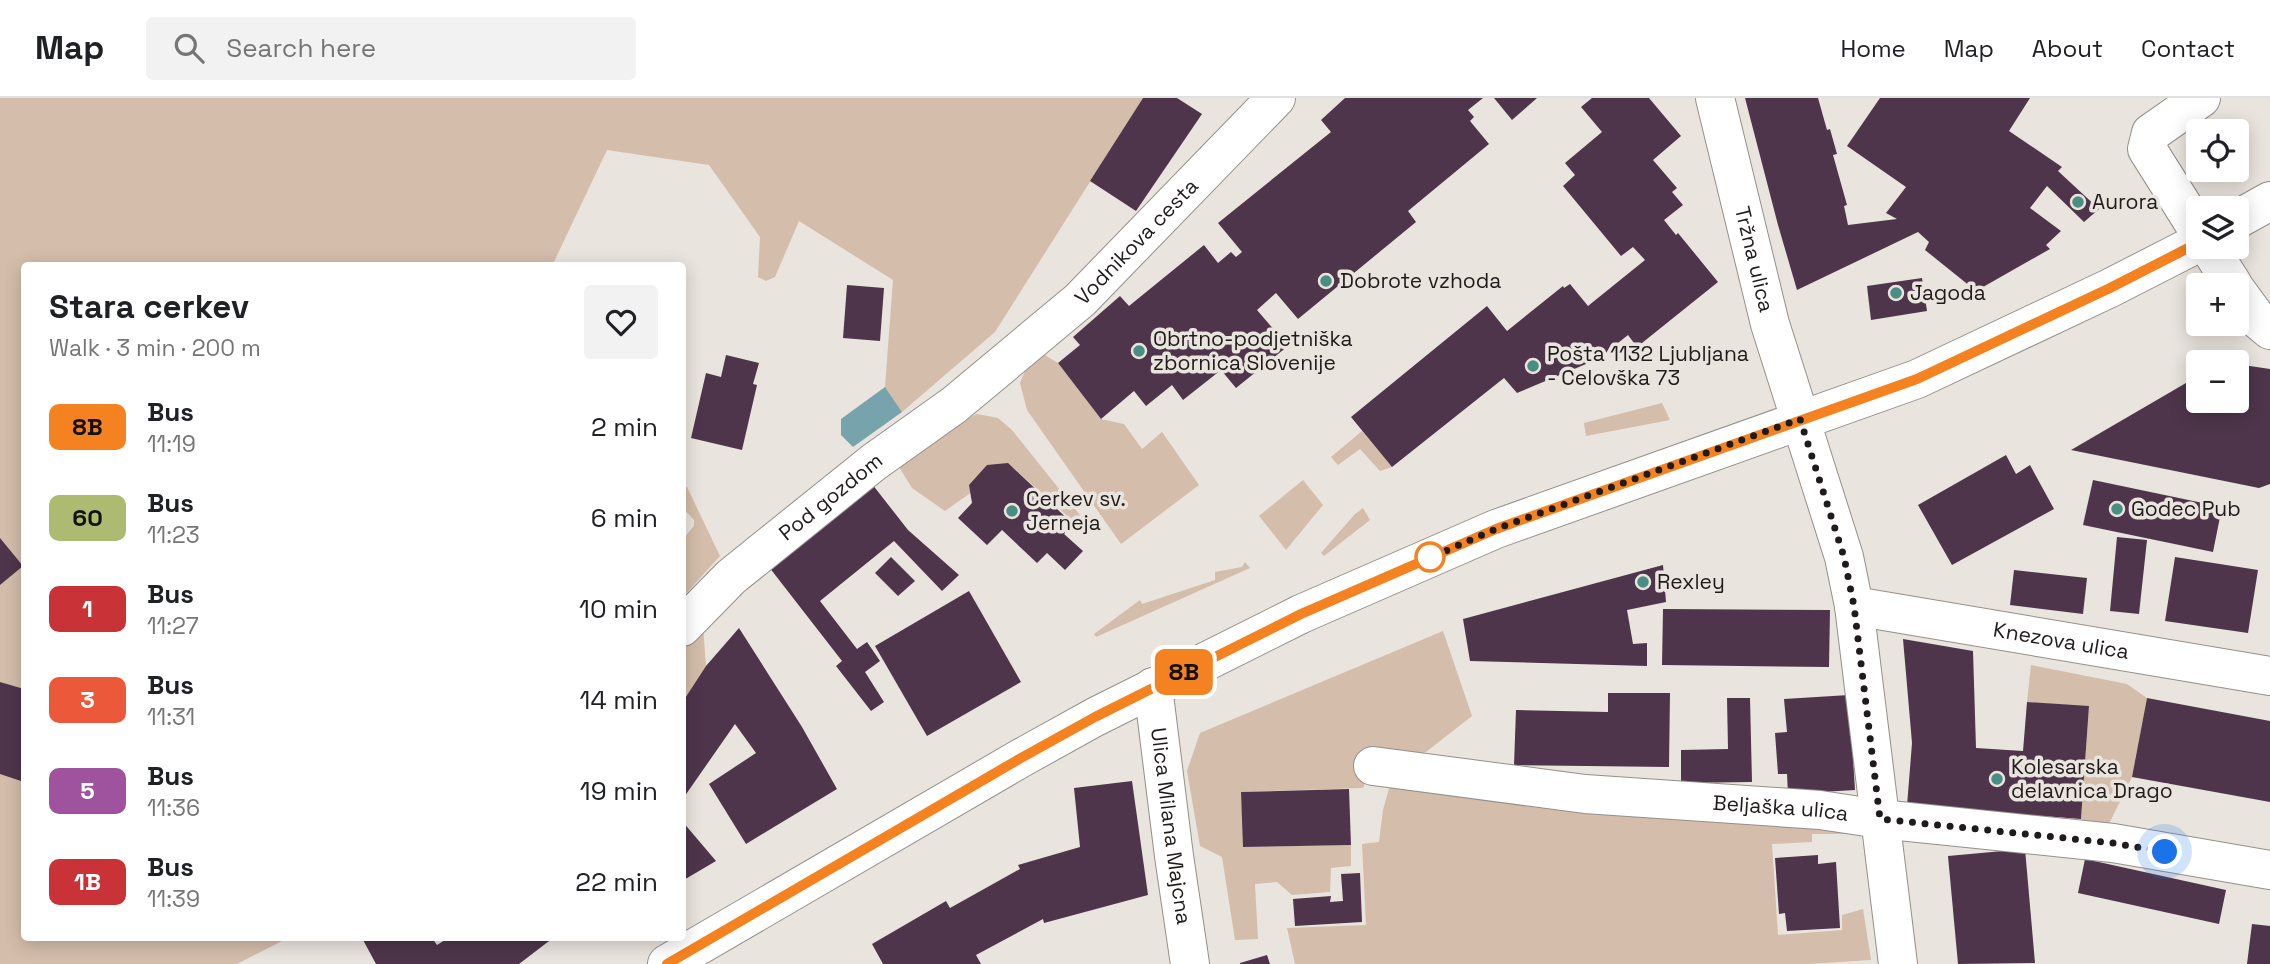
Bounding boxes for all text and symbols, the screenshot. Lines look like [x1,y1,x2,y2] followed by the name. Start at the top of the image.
[146,17,636,80] search box
[35,27,104,69] text: Map
[170,29,208,67] icon: search
[226,31,376,65] text: Search here
[1840,33,1906,64] text: Home
[1944,33,1994,64] text: Map
[2032,33,2103,64] text: About
[2141,33,2235,64] text: Contact
[2186,119,2249,413] map controls
[2186,119,2249,182] button: locate
[1069,172,1204,310] street label: Vodnikova cesta
[2092,188,2158,215] place label: Aurora
[2070,194,2086,210] marker: Aurora
[2186,196,2249,259] button: layers
[1729,204,1781,315] street label: Tržna ulica
[1340,267,1501,294] place label: Dobrote vzhoda
[1318,273,1334,289] marker: Dobrote vzhoda
[2186,273,2249,336] button: +
[1910,279,1986,306] place label: Jagoda
[584,285,658,359] button: heart
[1888,285,1904,301] marker: Jagoda
[49,286,249,328] text: Stara cerkev
[1153,325,1353,376] place label: Obrtno-podjetniška zbornica Slovenije
[49,333,261,363] text: Walk · 3 min · 200 m
[1547,340,1749,391] place label: Pošta 1132 Ljubljana - Celovška 73
[1131,343,1147,359] marker: Obrtno-podjetniška zbornica Slovenije
[2186,350,2249,413] button: −
[1525,358,1541,374] marker: Pošta 1132 Ljubljana - Celovška 73
[147,395,194,429] text: Bus
[591,410,658,444] text: 2 min
[72,411,103,442] text: 8B
[147,429,196,459] text: 11:19
[773,447,888,546] street label: Pod gozdom
[1026,485,1126,536] place label: Cerkev sv. Jerneja
[147,486,194,520] text: Bus
[2131,495,2241,522] place label: Godec Pub
[591,501,658,535] text: 6 min
[2109,501,2125,517] marker: Godec Pub
[72,502,103,533] text: 60
[1004,503,1020,519] marker: Cerkev sv. Jerneja
[147,520,200,550] text: 11:23
[1415,542,1445,572] unlabelled marker
[1657,568,1725,595] place label: Rexley
[1635,574,1651,590] marker: Rexley
[147,577,194,611] text: Bus
[579,592,658,626] text: 10 min
[82,593,93,624] text: 1
[147,611,199,641] text: 11:27
[1991,616,2131,665] street label: Knezova ulica
[1152,649,1216,695] line badge: 8B
[1169,656,1199,687] text: 8B
[147,668,194,702] text: Bus
[580,683,658,717] text: 14 min
[80,684,95,715] text: 3
[147,702,195,732] text: 11:31
[1145,726,1198,926] street label: Ulica Milana Majcna
[2011,753,2173,804] place label: Kolesarska delavnica Drago
[147,759,194,793] text: Bus
[1989,771,2005,787] marker: Kolesarska delavnica Drago
[580,774,658,808] text: 19 min
[80,775,95,806] text: 5
[1712,789,1850,827] street label: Beljaška ulica
[147,793,200,823] text: 11:36
[2147,834,2182,869] your location
[147,850,194,884] text: Bus
[575,865,658,899] text: 22 min
[74,866,101,897] text: 1B
[147,884,200,914] text: 11:39

